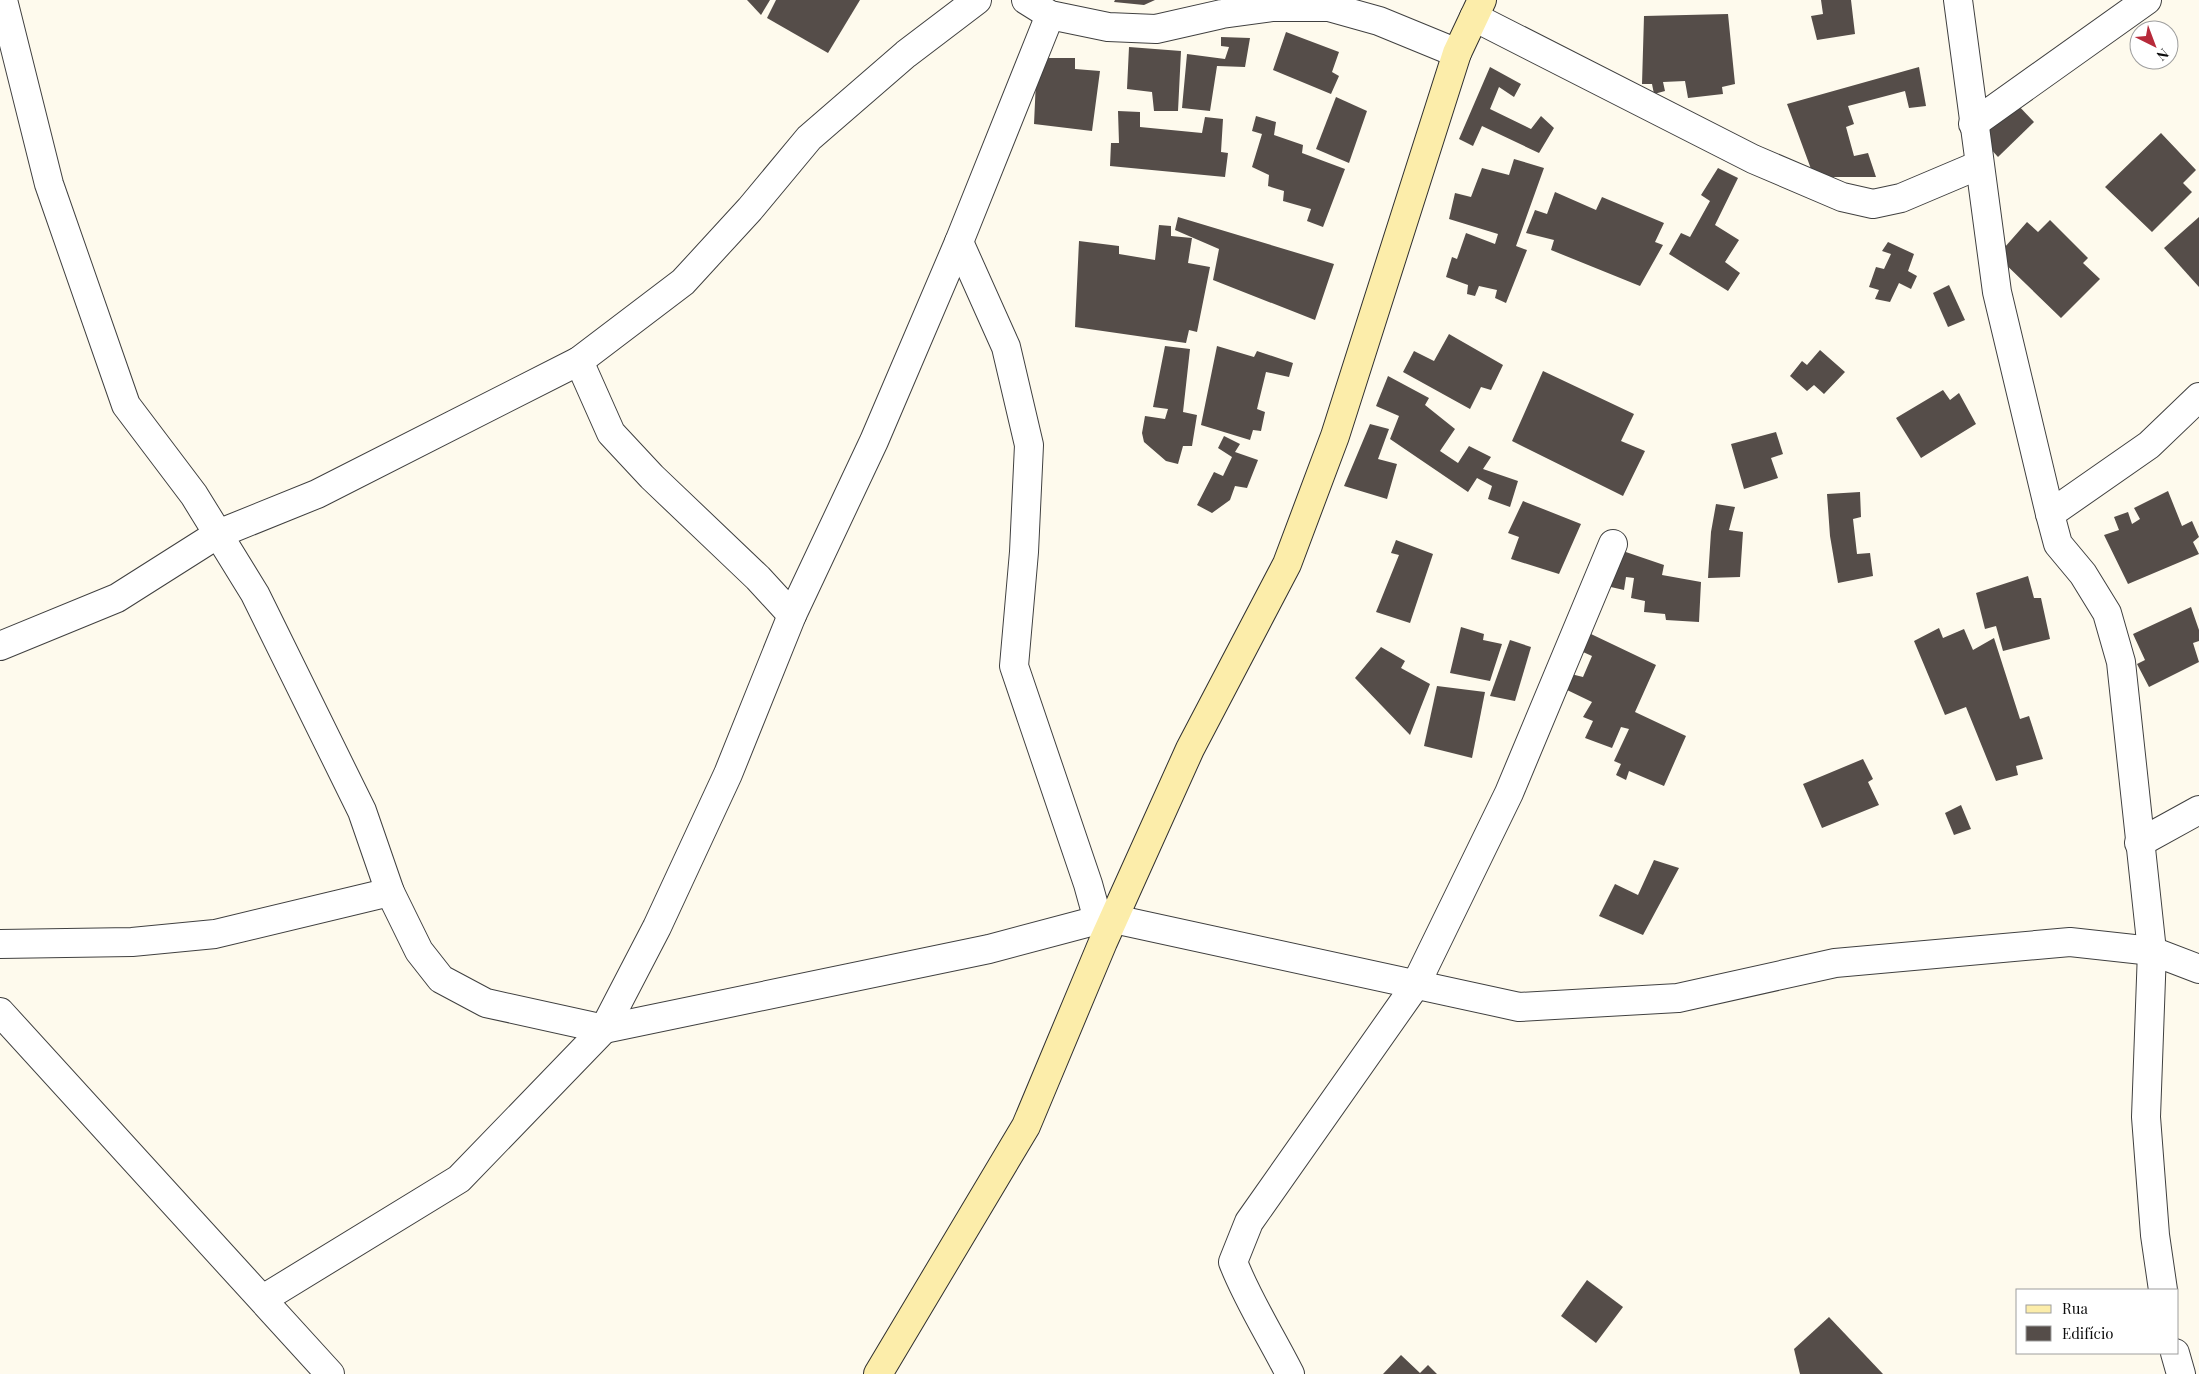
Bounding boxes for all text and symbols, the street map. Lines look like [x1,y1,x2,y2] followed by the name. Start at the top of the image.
[2129,20,2179,70] north arrow
[2153,45,2173,65] text: N
[2016,1289,2179,1354] legend
[2062,1298,2088,1318] text: Rua
[2062,1323,2114,1343] text: Edifício

